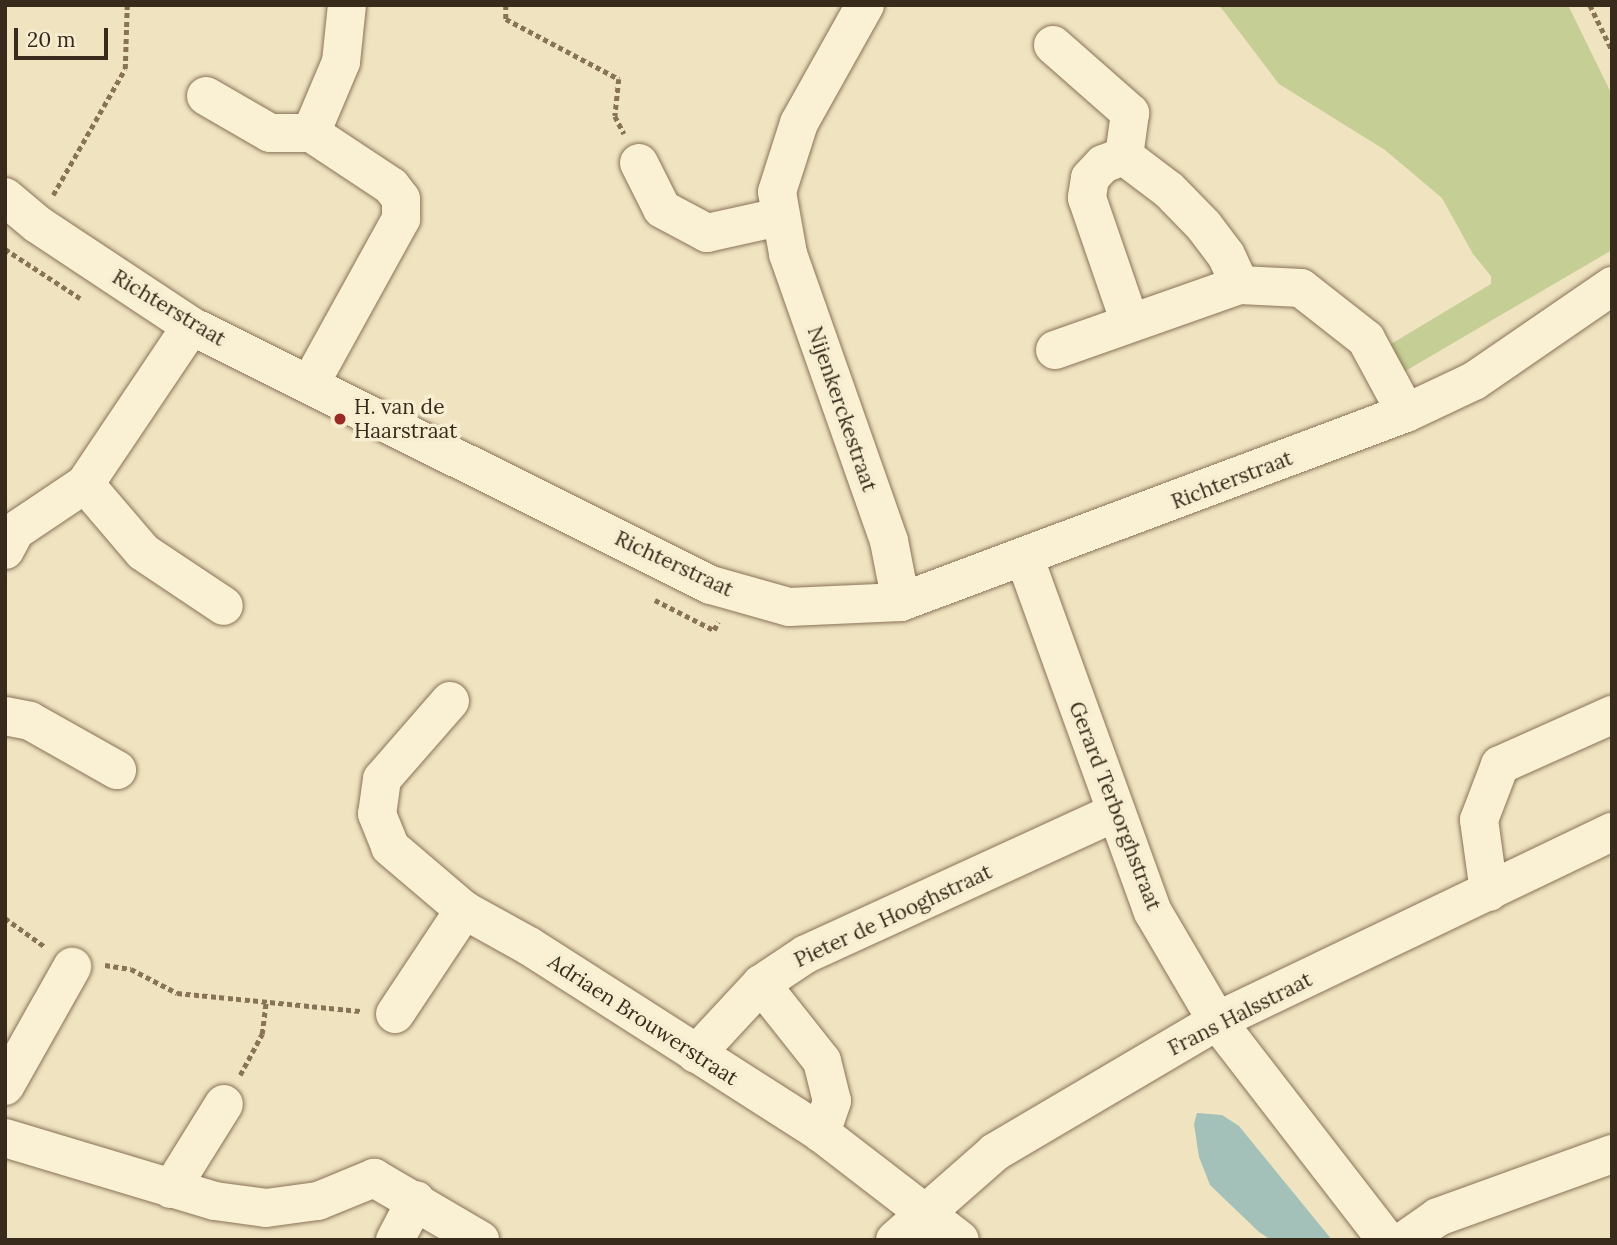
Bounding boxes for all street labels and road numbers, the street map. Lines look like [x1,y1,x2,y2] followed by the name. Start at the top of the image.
[108,264,230,352] street label: Richterstraat
[802,323,882,495] street label: Nijenkerckestraat
[1168,445,1296,515] street label: Richterstraat
[611,526,737,602] street label: Richterstraat
[1064,698,1166,914] street label: Gerard Terborghstraat
[790,859,996,973] street label: Pieter de Hooghstraat
[543,949,743,1091] street label: Adriaen Brouwerstraat
[1164,967,1316,1061] street label: Frans Halsstraat

